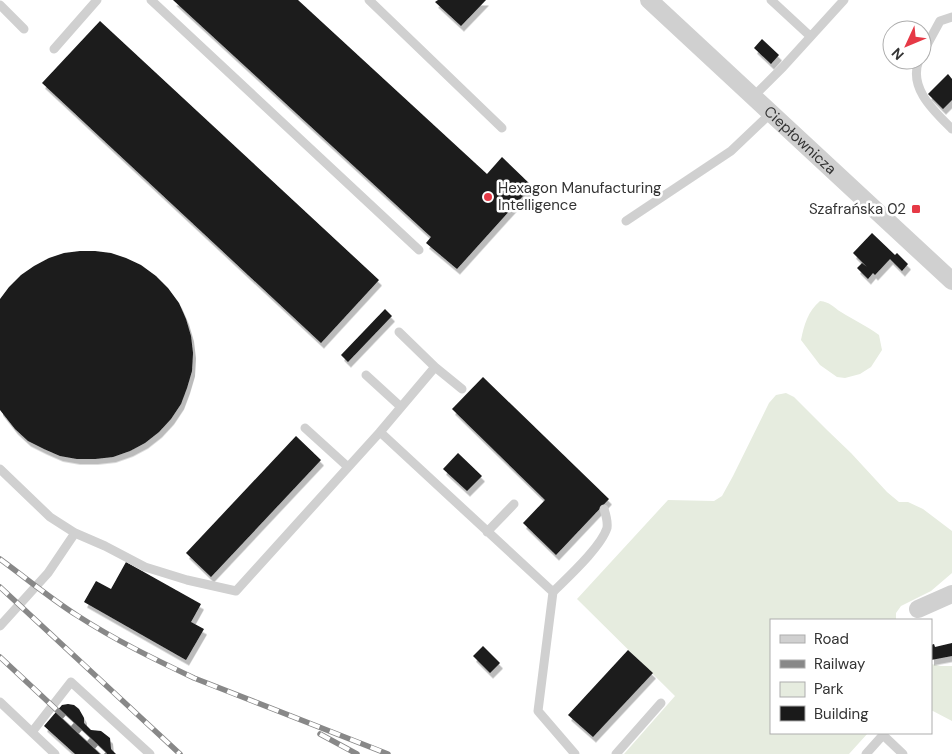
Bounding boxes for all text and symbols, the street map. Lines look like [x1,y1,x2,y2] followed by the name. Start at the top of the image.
[882,20,932,70] north arrow
[888,44,908,64] text: N
[760,101,841,179] street label: Ciepłownicza
[498,178,661,215] place label: Hexagon Manufacturing Intelligence
[482,191,494,203] marker: Hexagon Manufacturing Intelligence
[809,199,906,219] place label: Szafrańska 02
[910,203,922,215] marker: Szafrańska 02
[770,619,932,734] legend
[814,629,849,649] text: Road
[814,654,866,674] text: Railway
[814,679,844,699] text: Park
[814,704,869,724] text: Building

